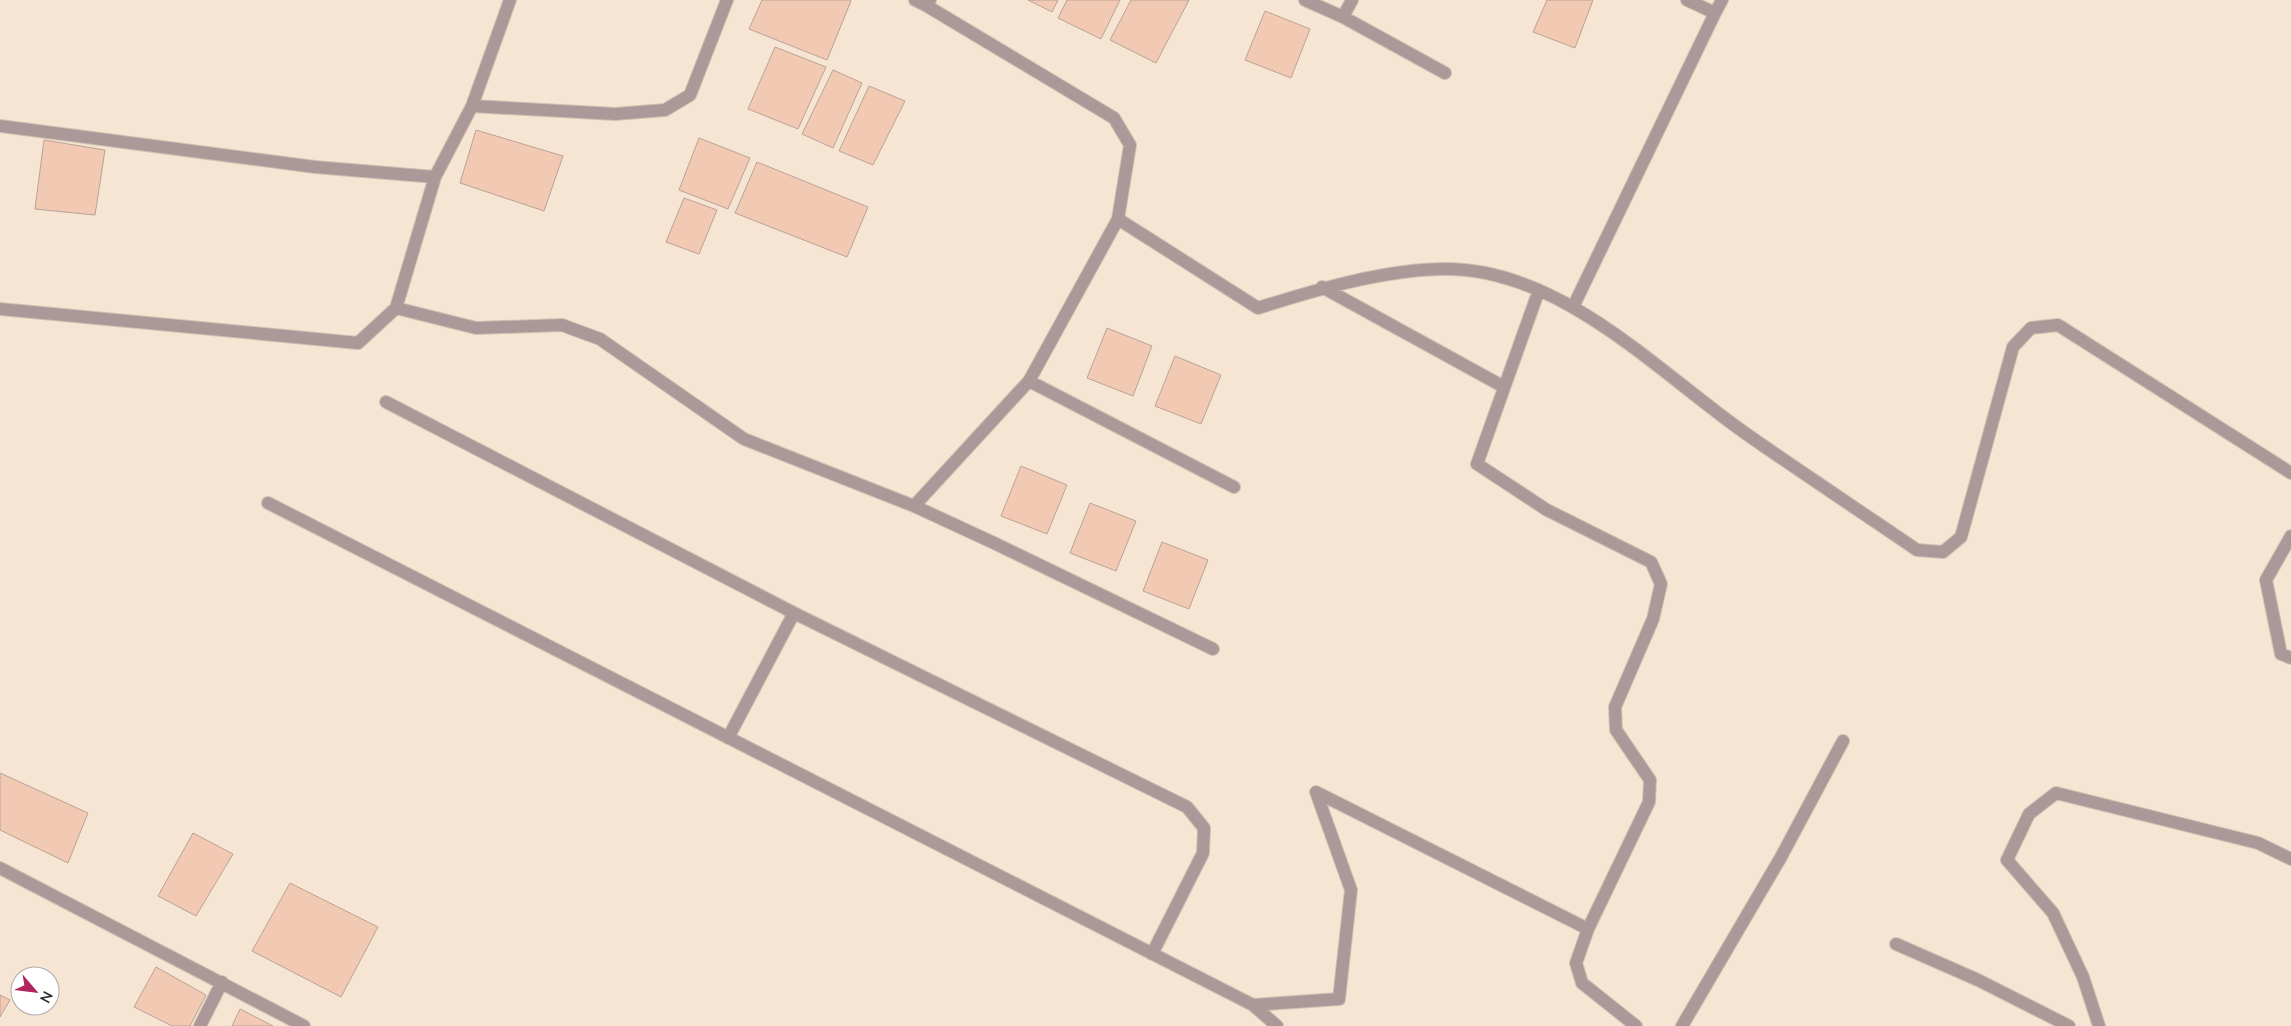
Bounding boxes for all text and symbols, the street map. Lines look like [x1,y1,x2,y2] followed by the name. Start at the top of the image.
[10,966,60,1016] north arrow
[37,989,57,1006] text: N

